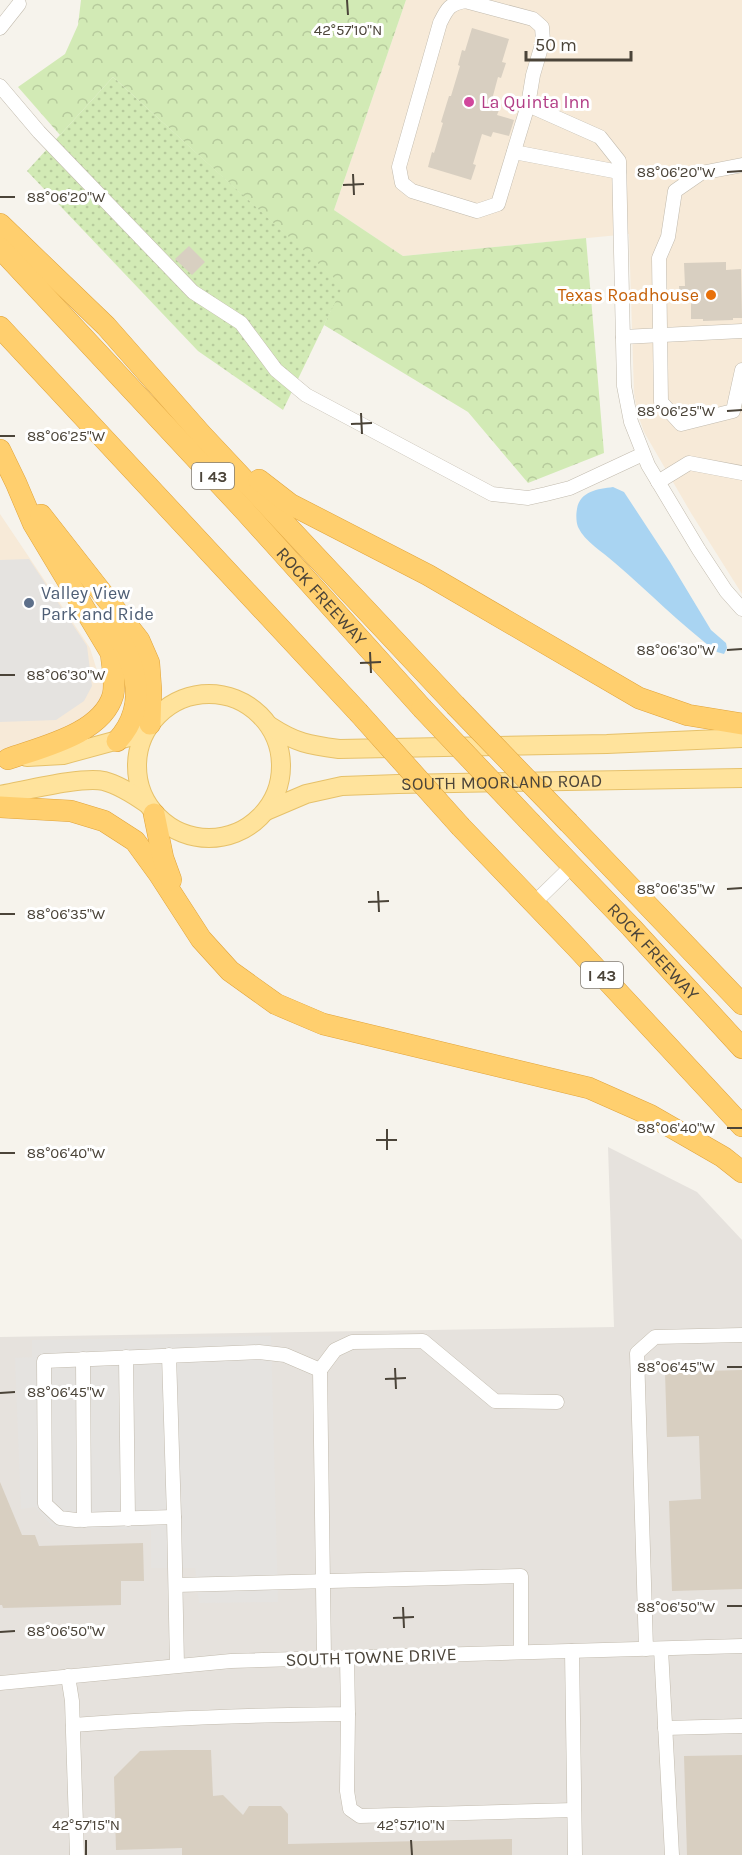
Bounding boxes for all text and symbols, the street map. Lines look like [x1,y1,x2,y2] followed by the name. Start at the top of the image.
[314,21,382,39] text: 42°57'10"N
[526,24,631,62] scale bar
[535,34,577,56] text: 50 m
[481,91,590,113] place label: La Quinta Inn
[462,95,476,109] marker: La Quinta Inn
[637,163,716,181] text: 88°06'20"W
[27,188,106,206] text: 88°06'20"W
[558,284,699,306] place label: Texas Roadhouse
[704,288,718,302] marker: Texas Roadhouse
[637,402,716,420] text: 88°06'25"W
[27,427,106,445] text: 88°06'25"W
[192,463,234,489] road number: I 43
[272,542,372,650] street label: ROCK FREEWAY
[41,582,154,625] place label: Valley View Park and Ride
[22,596,36,610] marker: Valley View Park and Ride
[637,641,716,659] text: 88°06'30"W
[27,666,106,684] text: 88°06'30"W
[401,769,602,795] street label: SOUTH MOORLAND ROAD
[637,880,716,898] text: 88°06'35"W
[603,898,704,1005] street label: ROCK FREEWAY
[27,905,106,923] text: 88°06'35"W
[581,962,623,988] road number: I 43
[637,1119,716,1137] text: 88°06'40"W
[27,1144,106,1162] text: 88°06'40"W
[637,1358,716,1376] text: 88°06'45"W
[27,1383,106,1401] text: 88°06'45"W
[637,1598,716,1616] text: 88°06'50"W
[27,1622,106,1640] text: 88°06'50"W
[285,1643,457,1671] street label: SOUTH TOWNE DRIVE
[52,1816,120,1834] text: 42°57'15"N
[377,1816,445,1834] text: 42°57'10"N

